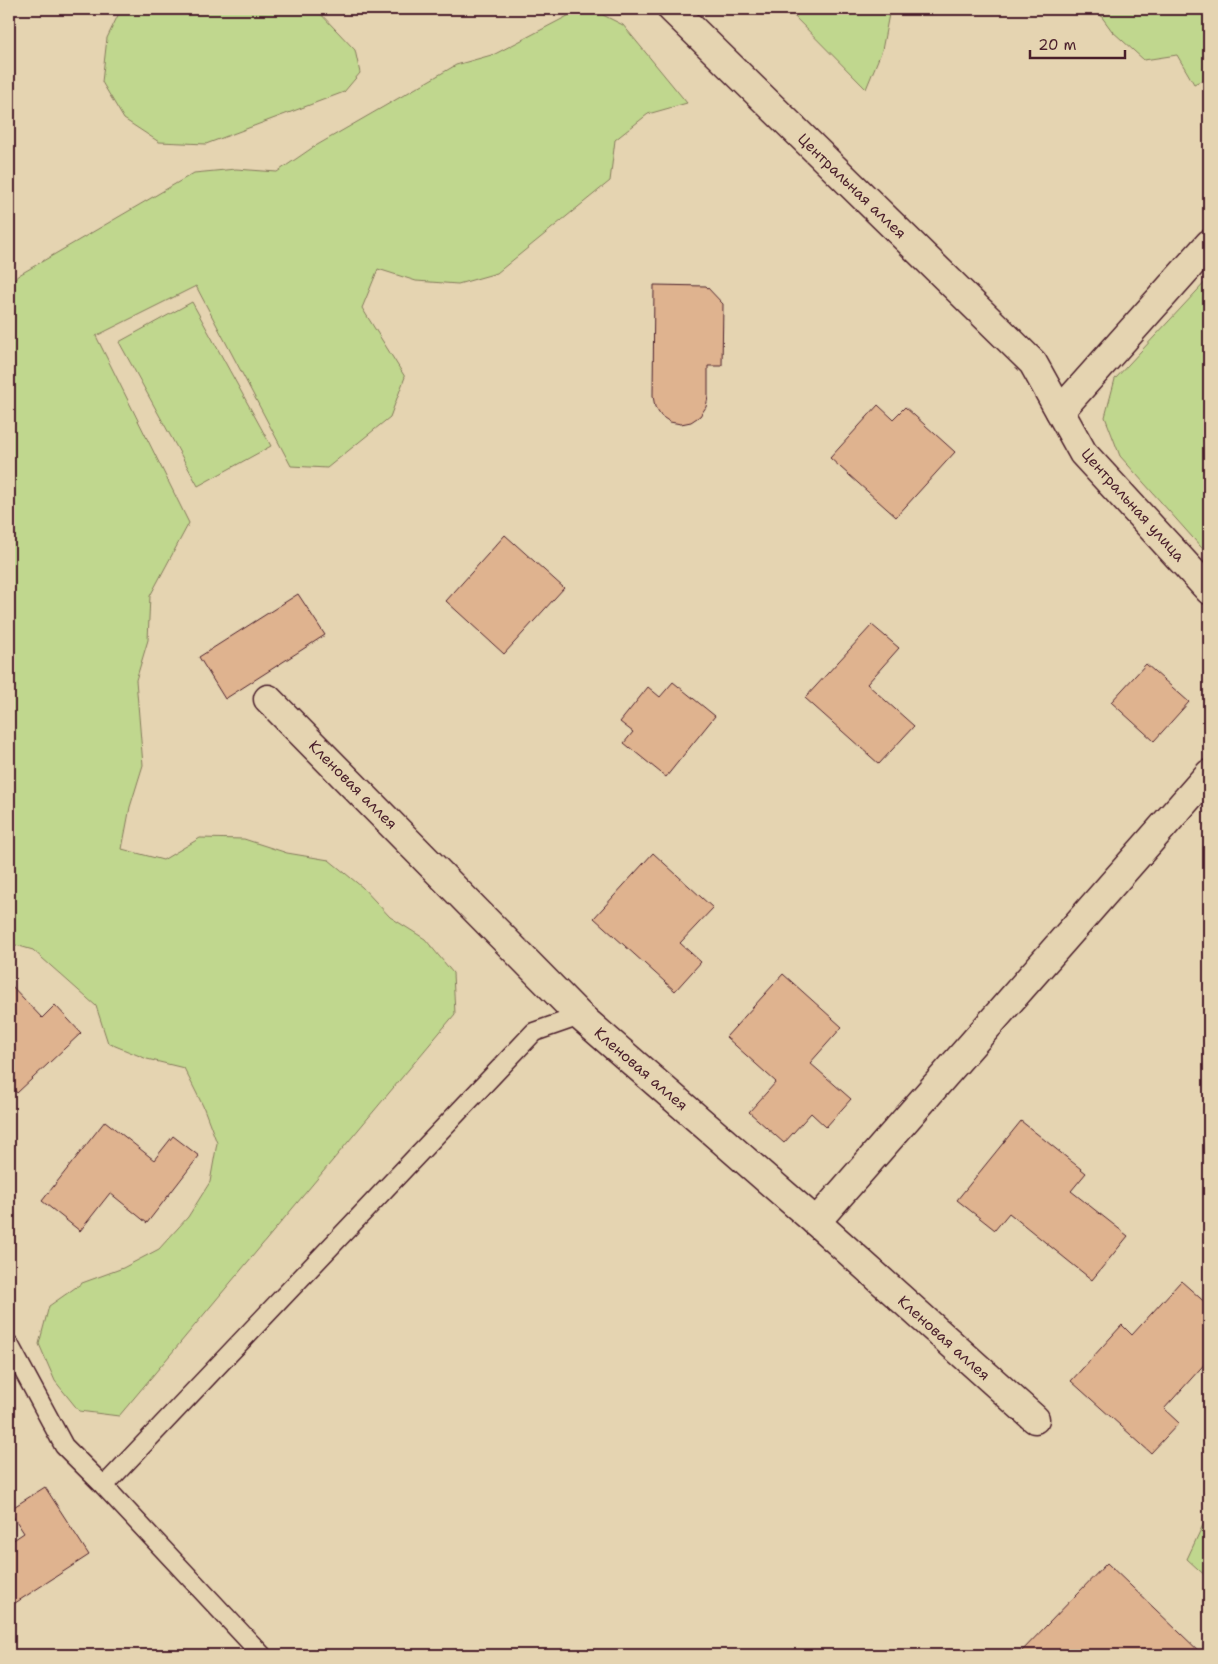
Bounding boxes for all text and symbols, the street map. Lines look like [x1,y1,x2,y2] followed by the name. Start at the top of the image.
[1030,28,1126,60] scale bar
[1038,35,1077,55] text: 20 m
[793,129,911,243] street label: Центральная аллея
[1077,444,1190,566] street label: Центральная улица
[304,736,402,834] street label: Кленовая аллея
[590,1023,692,1115] street label: Кленовая аллея
[894,1291,994,1385] street label: Кленовая аллея

